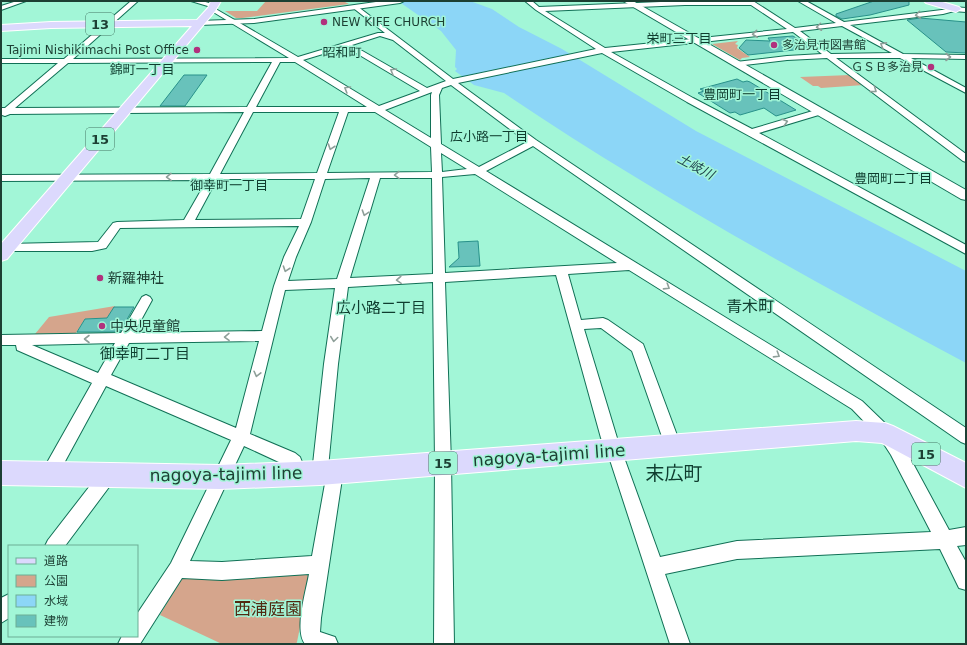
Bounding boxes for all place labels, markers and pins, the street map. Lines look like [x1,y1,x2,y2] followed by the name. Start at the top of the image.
[332,15,445,29] place label: NEW KIFE CHURCH
[319,17,329,27] marker: NEW KIFE CHURCH
[782,38,866,52] place label: 多治見市図書館
[769,40,779,50] marker: 多治見市図書館
[6,43,189,57] place label: Tajimi Nishikimachi Post Office
[192,45,202,55] marker: Tajimi Nishikimachi Post Office
[851,60,923,74] place label: ＧＳＢ多治見
[926,62,936,72] marker: ＧＳＢ多治見
[108,270,164,286] place label: 新羅神社
[95,273,105,283] marker: 新羅神社
[110,318,180,334] place label: 中央児童館
[97,321,107,331] marker: 中央児童館

